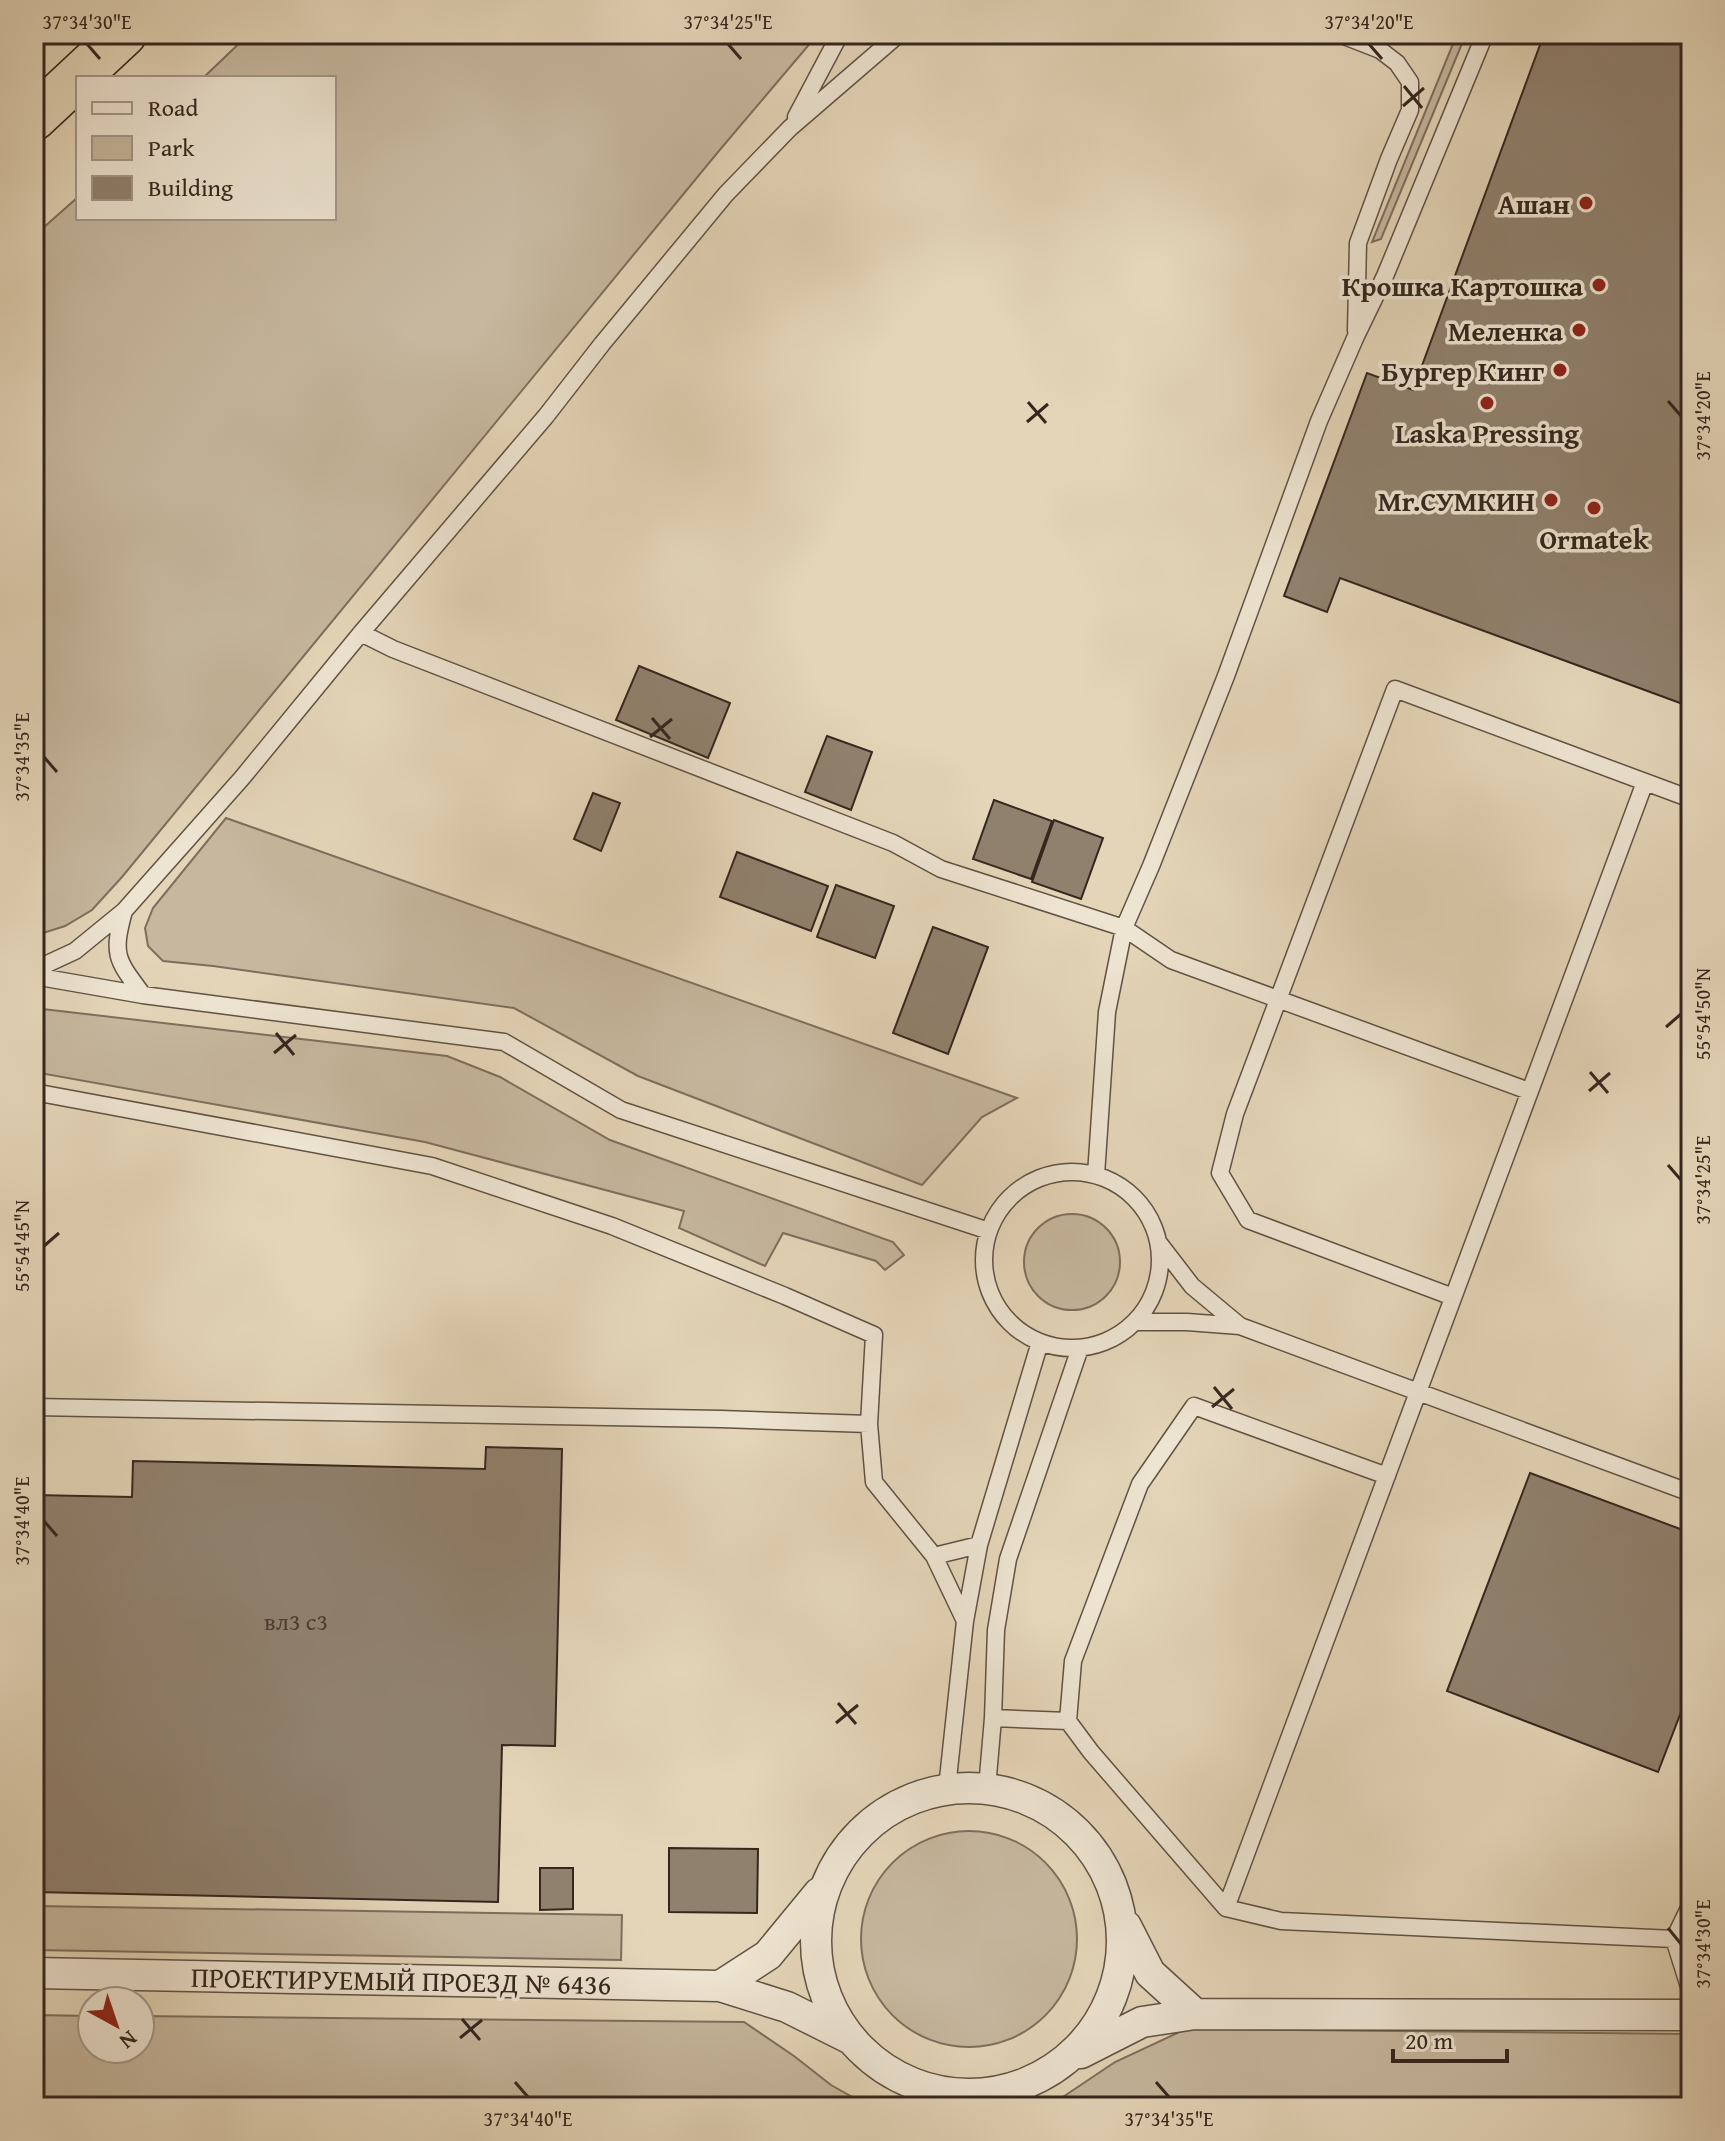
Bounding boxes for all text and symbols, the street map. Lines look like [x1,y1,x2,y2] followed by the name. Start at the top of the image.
[43,7,131,36] text: 37°34'30"E
[684,7,772,36] text: 37°34'25"E
[1325,7,1413,36] text: 37°34'20"E
[76,76,336,220] legend
[148,90,198,125] text: Road
[148,130,195,165] text: Park
[148,170,233,205] text: Building
[1498,183,1570,224] place label: Ашан
[1577,194,1595,212] marker: Ашан
[1342,265,1584,306] place label: Крошка Картошка
[1590,276,1608,294] marker: Крошка Картошка
[1448,310,1564,351] place label: Меленка
[1570,321,1588,339] marker: Меленка
[1382,350,1544,391] place label: Бургер Кинг
[1551,361,1569,379] marker: Бургер Кинг
[1688,372,1717,460] text: 37°34'20"E
[1478,394,1496,412] marker: Laska Pressing
[1395,412,1579,453] place label: Laska Pressing
[1378,480,1535,521] place label: Mr.СУМКИН
[1542,491,1560,509] marker: Mr.СУМКИН
[1585,499,1603,517] marker: Ormatek
[1539,518,1650,559] place label: Ormatek
[7,713,36,801] text: 37°34'35"E
[1688,968,1717,1060] text: 55°54'50"N
[1688,1136,1717,1224] text: 37°34'25"E
[7,1200,36,1292] text: 55°54'45"N
[7,1477,36,1565] text: 37°34'40"E
[264,1604,328,1639] house number: вл3 с3
[1688,1900,1717,1988] text: 37°34'30"E
[191,1956,611,2004] street label: ПРОЕКТИРУЕМЫЙ ПРОЕЗД № 6436
[76,1985,156,2065] north arrow
[1393,2013,1507,2063] scale bar
[113,2023,145,2057] text: N
[1405,2023,1453,2058] text: 20 m
[484,2104,572,2133] text: 37°34'40"E
[1125,2104,1213,2133] text: 37°34'35"E

